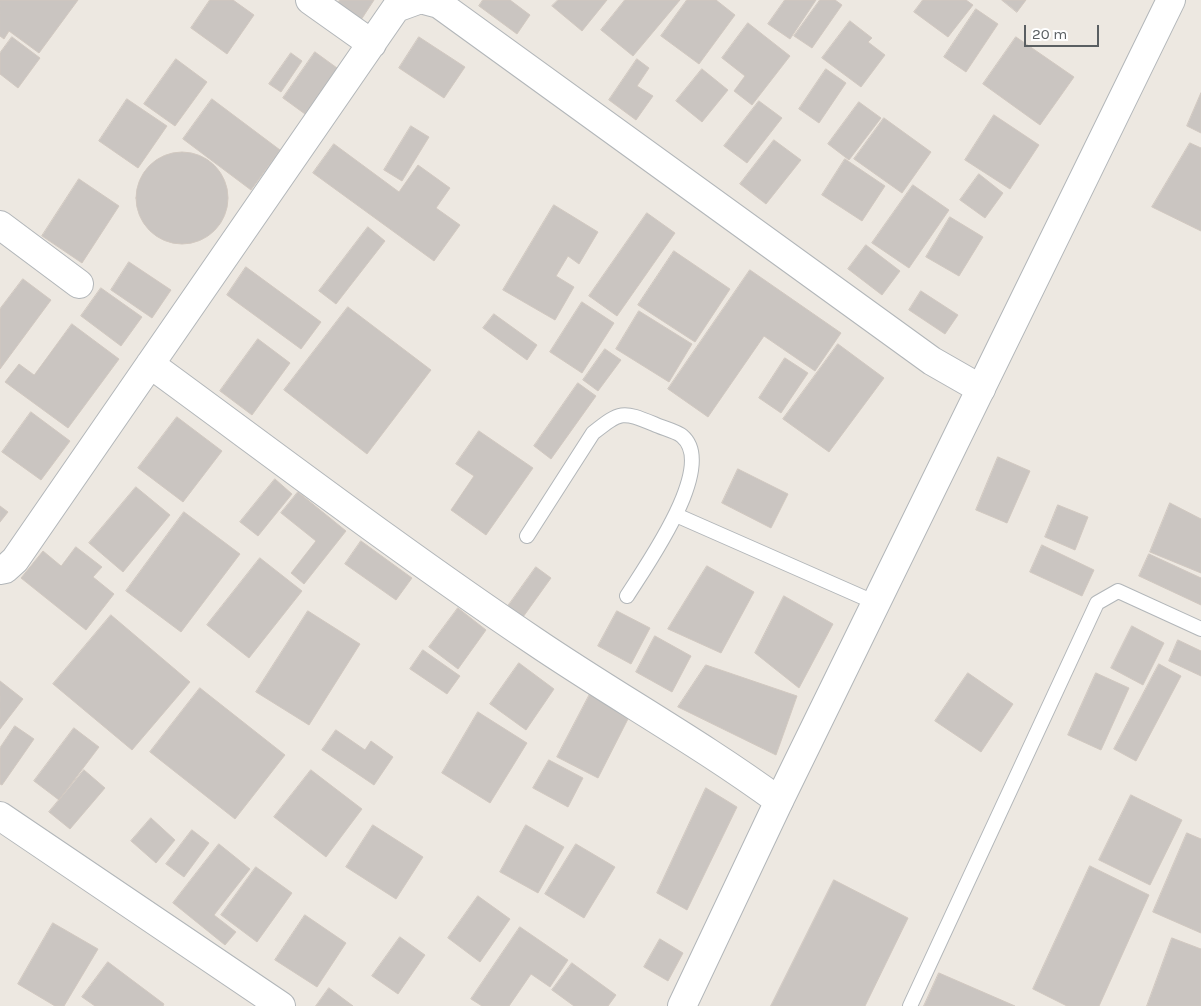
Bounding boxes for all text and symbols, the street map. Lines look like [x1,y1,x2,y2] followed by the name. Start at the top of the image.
[1026,15,1101,47] scale bar
[1032,25,1067,43] text: 20 m

